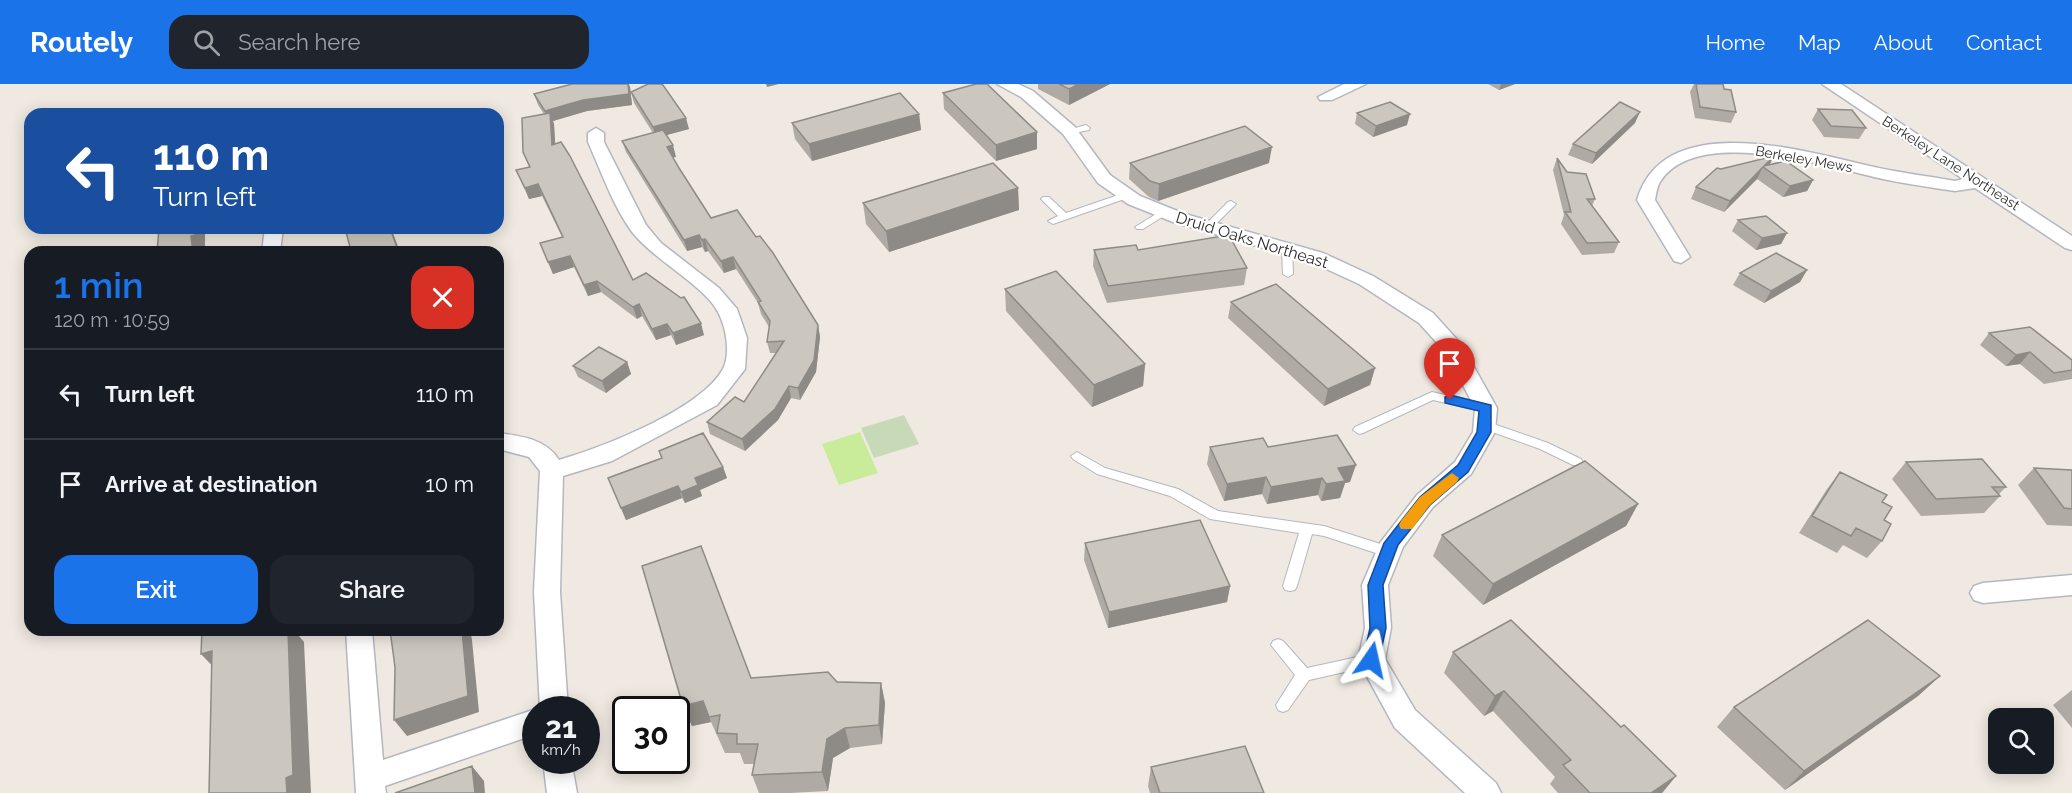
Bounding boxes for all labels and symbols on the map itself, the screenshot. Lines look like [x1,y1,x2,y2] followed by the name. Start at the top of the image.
[1879,113,2023,213] street label: Berkeley Lane Northeast
[1754,143,1854,175] street label: Berkeley Mews
[1174,208,1331,272] street label: Druid Oaks Northeast
[1424,338,1475,400] pin
[1339,628,1403,692] position arrow
[612,696,690,774] speed limit sign: 30

